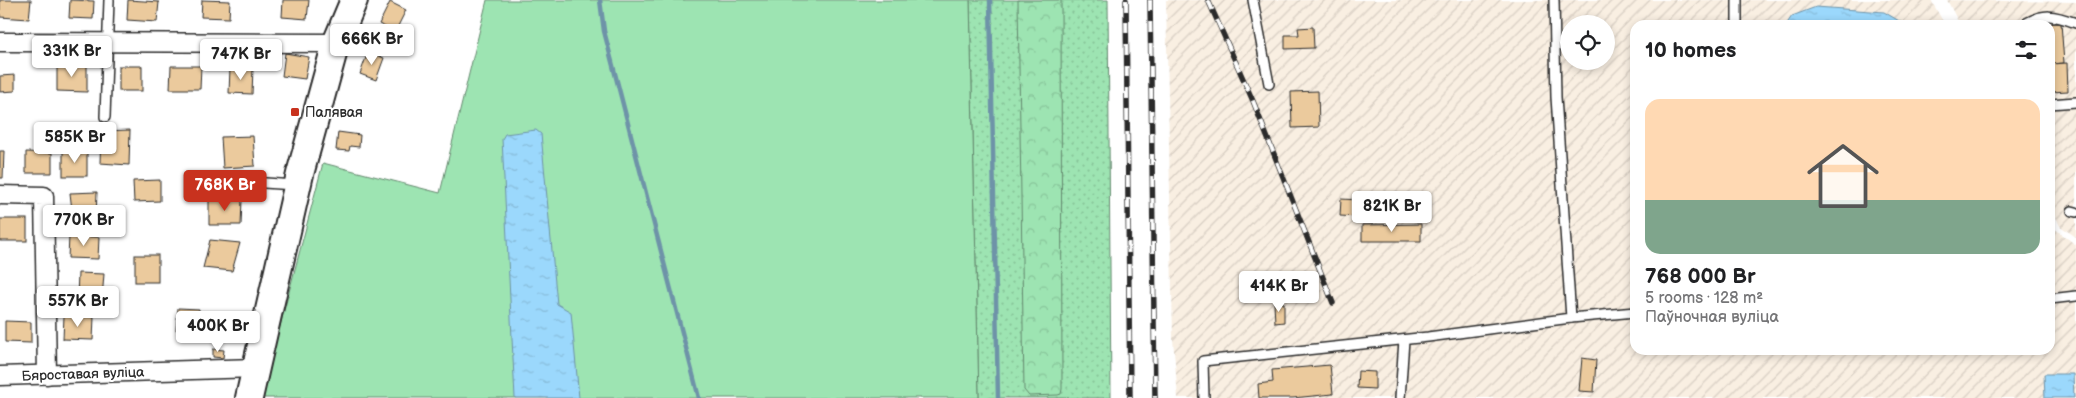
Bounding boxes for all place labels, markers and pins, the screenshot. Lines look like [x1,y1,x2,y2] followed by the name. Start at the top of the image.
[326,23,418,66] pin: 666K Br
[26,36,118,78] pin: 331K Br
[195,38,287,81] pin: 747K Br
[305,104,363,121] place label: Палявая
[289,106,301,118] marker: Палявая
[29,121,121,164] pin: 585K Br
[179,170,271,212] pin: 768K Br
[1346,190,1438,233] pin: 821K Br
[38,204,130,247] pin: 770K Br
[1233,270,1325,313] pin: 414K Br
[32,286,124,328] pin: 557K Br
[172,310,264,353] pin: 400K Br

